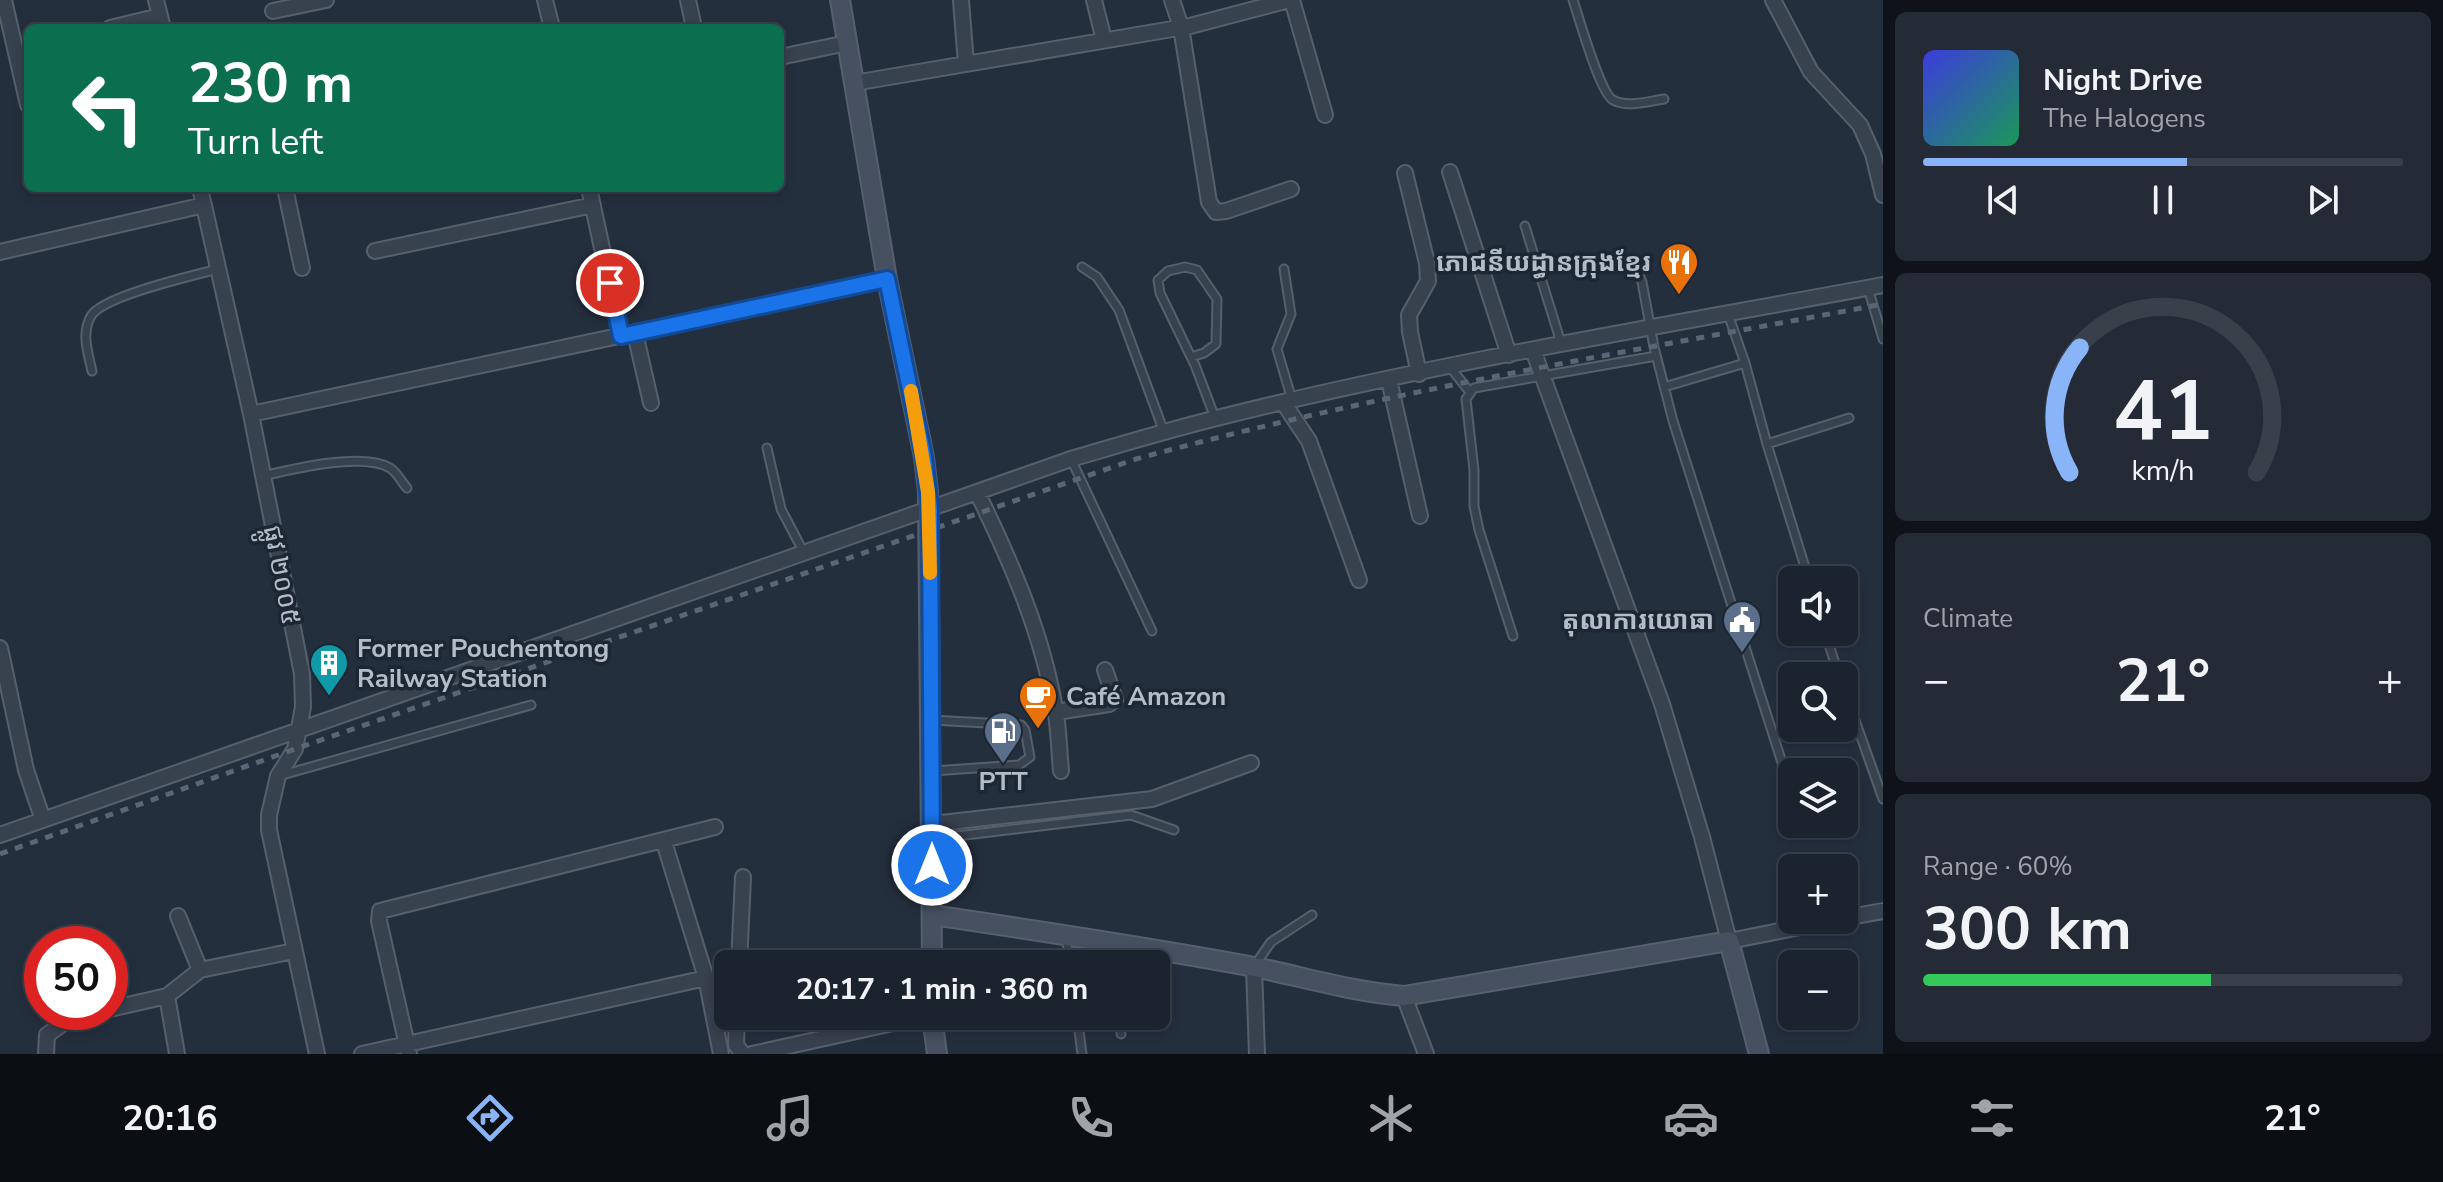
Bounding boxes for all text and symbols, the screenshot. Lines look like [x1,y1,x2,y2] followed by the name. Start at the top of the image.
[188,45,353,122] text: 230 m
[56,56,160,160] icon: left
[2043,60,2202,101] text: Night Drive
[2043,101,2206,136] text: The Halogens
[188,118,323,167] text: Turn left
[1981,178,2025,222] icon: previous
[2141,178,2185,222] icon: pause
[2301,178,2345,222] icon: next
[1658,241,1700,296] restaurant icon: ភោជនីយដ្ធានក្រុងខ្មែរ
[1436,245,1651,280] place label: ភោជនីយដ្ធានក្រុងខ្មែរ
[576,249,644,317] pin
[588,261,632,305] icon: arrive
[2113,354,2213,467] text: 41
[2132,451,2194,490] text: km/h
[249,522,308,629] street label: ផ្លូវ ២០០៥
[1778,566,1858,1030] map controls
[1778,566,1858,646] button: sound
[1721,599,1763,654] public building icon: តុលាការយោធា
[1923,601,2013,636] text: Climate
[1562,603,1714,638] place label: តុលាការយោធា
[357,631,609,696] place label: Former Pouchentong Railway Station
[2116,640,2210,722] text: 21°
[308,642,350,697] building icon: Former Pouchentong Railway Station
[1923,651,1949,711] text: −
[2377,651,2403,711] text: +
[1778,662,1858,742] button: search
[1017,675,1059,730] cafe icon: Café Amazon
[1066,679,1226,714] place label: Café Amazon
[982,710,1024,765] fuel station icon: PTT
[1778,758,1858,838] button: layers
[978,764,1028,799] place label: PTT
[890,823,974,907] position arrow
[1923,849,2073,884] text: Range · 60%
[1778,854,1858,934] button: +
[1923,888,2132,970] text: 300 km
[24,926,128,1030] speed limit sign: 50
[1778,950,1858,1030] button: −
[796,969,1088,1010] text: 20:17 · 1 min · 360 m
[462,1090,518,1146] icon: directions
[762,1090,818,1146] icon: music
[1063,1090,1119,1146] icon: phone
[1363,1090,1419,1146] icon: climate
[1663,1090,1719,1146] icon: car
[1964,1090,2020,1146] icon: filters
[122,1094,218,1143] text: 20:16
[2264,1094,2321,1143] text: 21°

